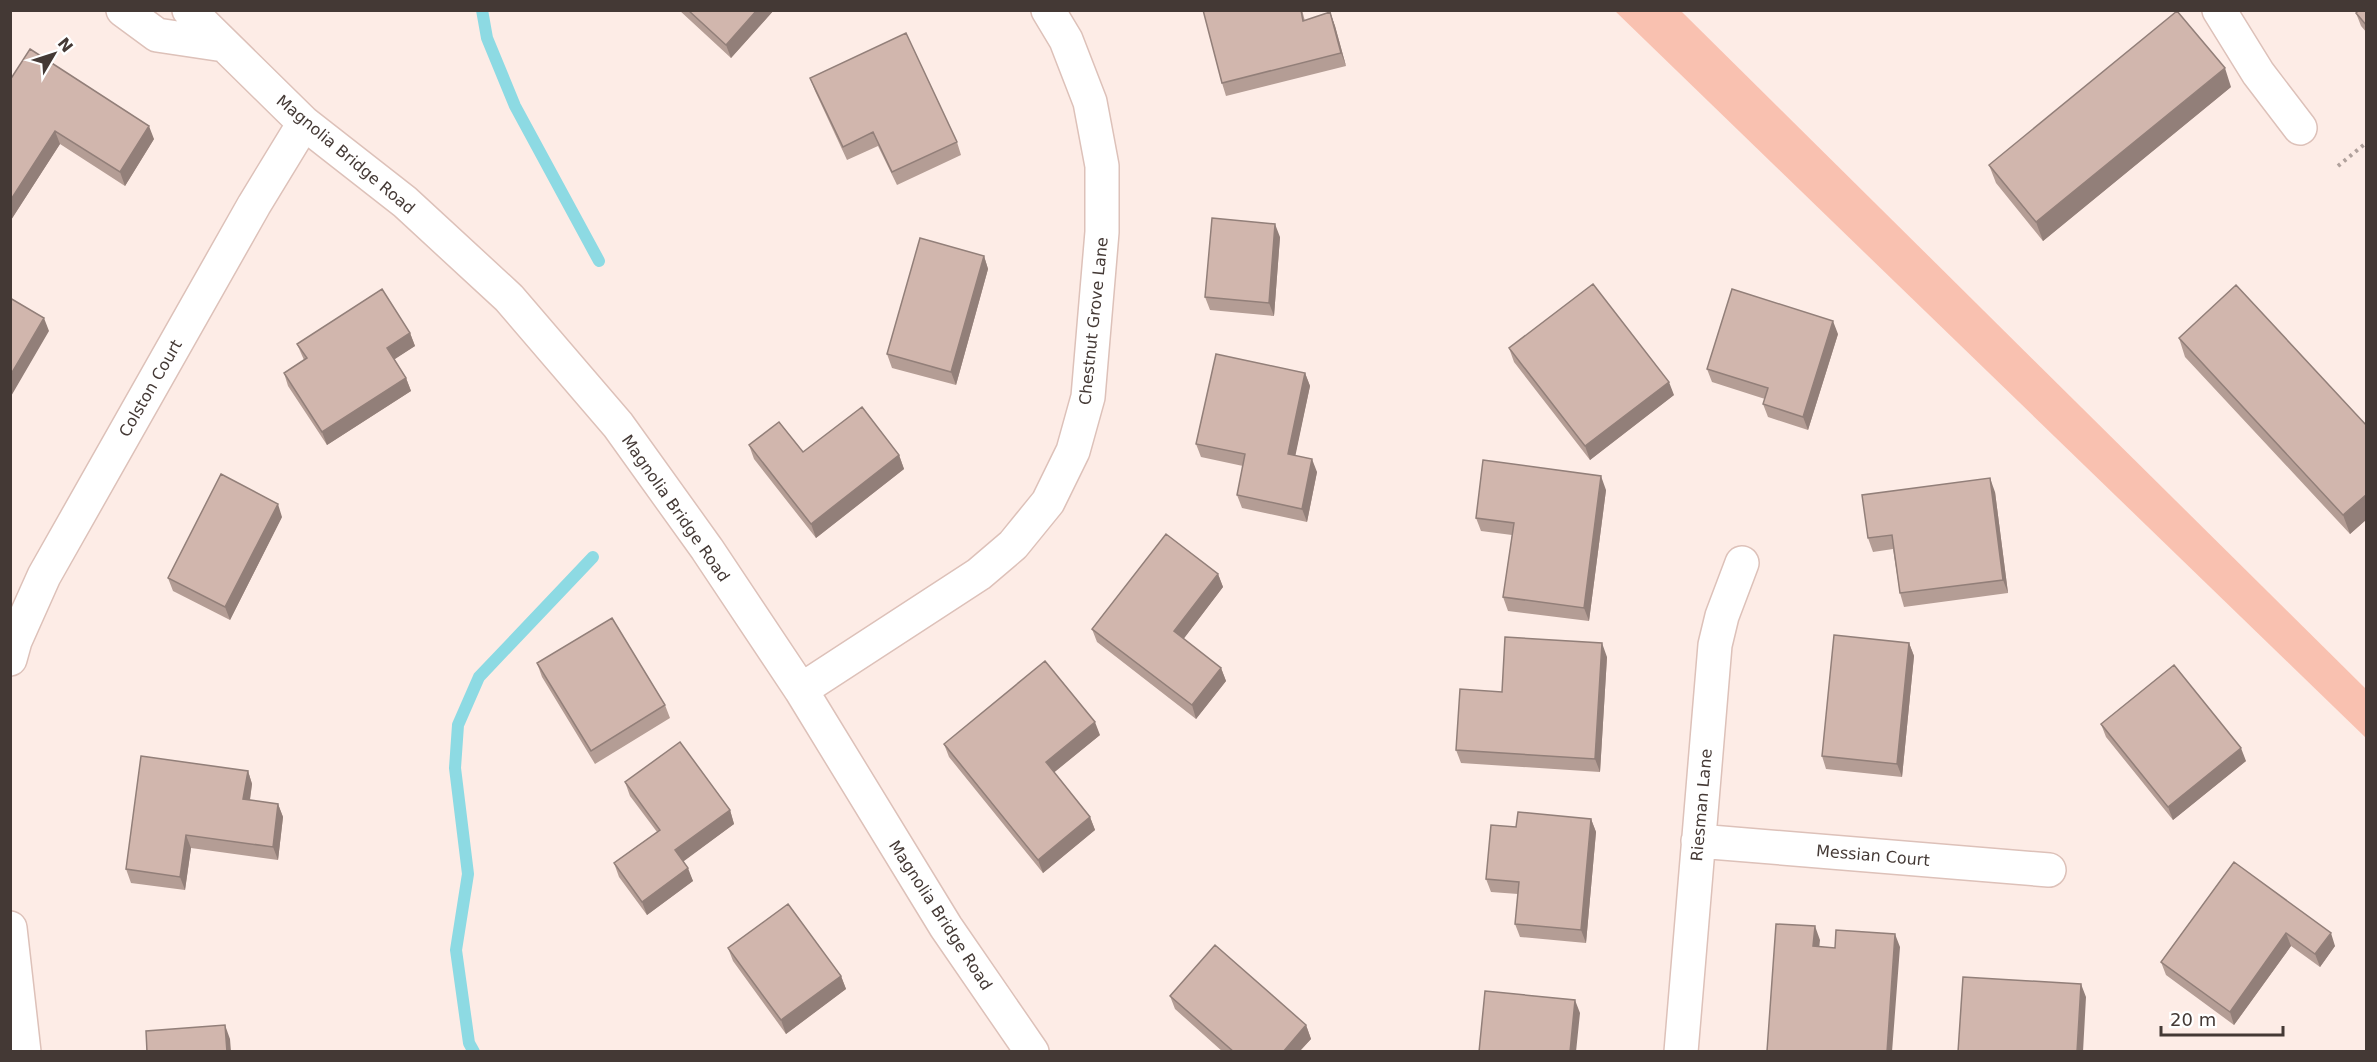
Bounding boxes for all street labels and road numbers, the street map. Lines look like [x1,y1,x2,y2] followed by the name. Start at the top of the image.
[273,91,419,218] street label: Magnolia Bridge Road
[1075,236,1112,406] street label: Chestnut Grove Lane
[115,336,186,440] street label: Colston Court
[618,431,734,585] street label: Magnolia Bridge Road
[1687,748,1716,862] street label: Riesman Lane
[885,837,996,994] street label: Magnolia Bridge Road
[1815,841,1930,870] street label: Messian Court

